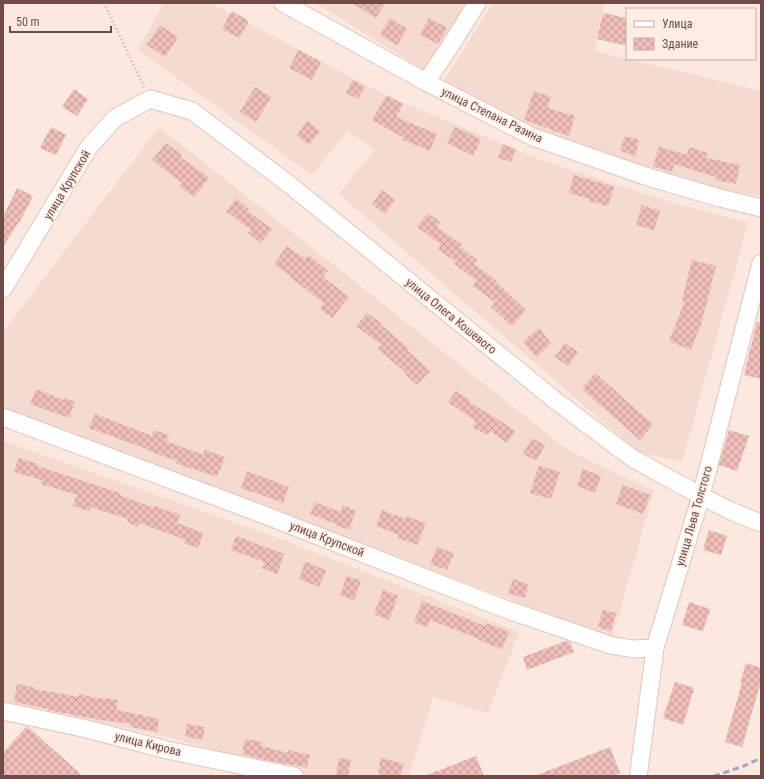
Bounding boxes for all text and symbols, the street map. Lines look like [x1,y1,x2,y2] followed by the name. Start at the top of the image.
[10,8,111,34] scale bar
[626,8,756,60] legend
[16,15,40,29] text: 50 m
[662,17,693,31] text: Улица
[662,37,699,51] text: Здание
[439,84,545,146] street label: улица Степана Разина
[41,148,93,222] street label: улица Крупской
[403,275,499,357] street label: улица Олега Кошевого
[673,464,715,568] street label: улица Льва Толстого
[288,518,366,560] street label: улица Крупской
[113,729,183,759] street label: улица Кирова

